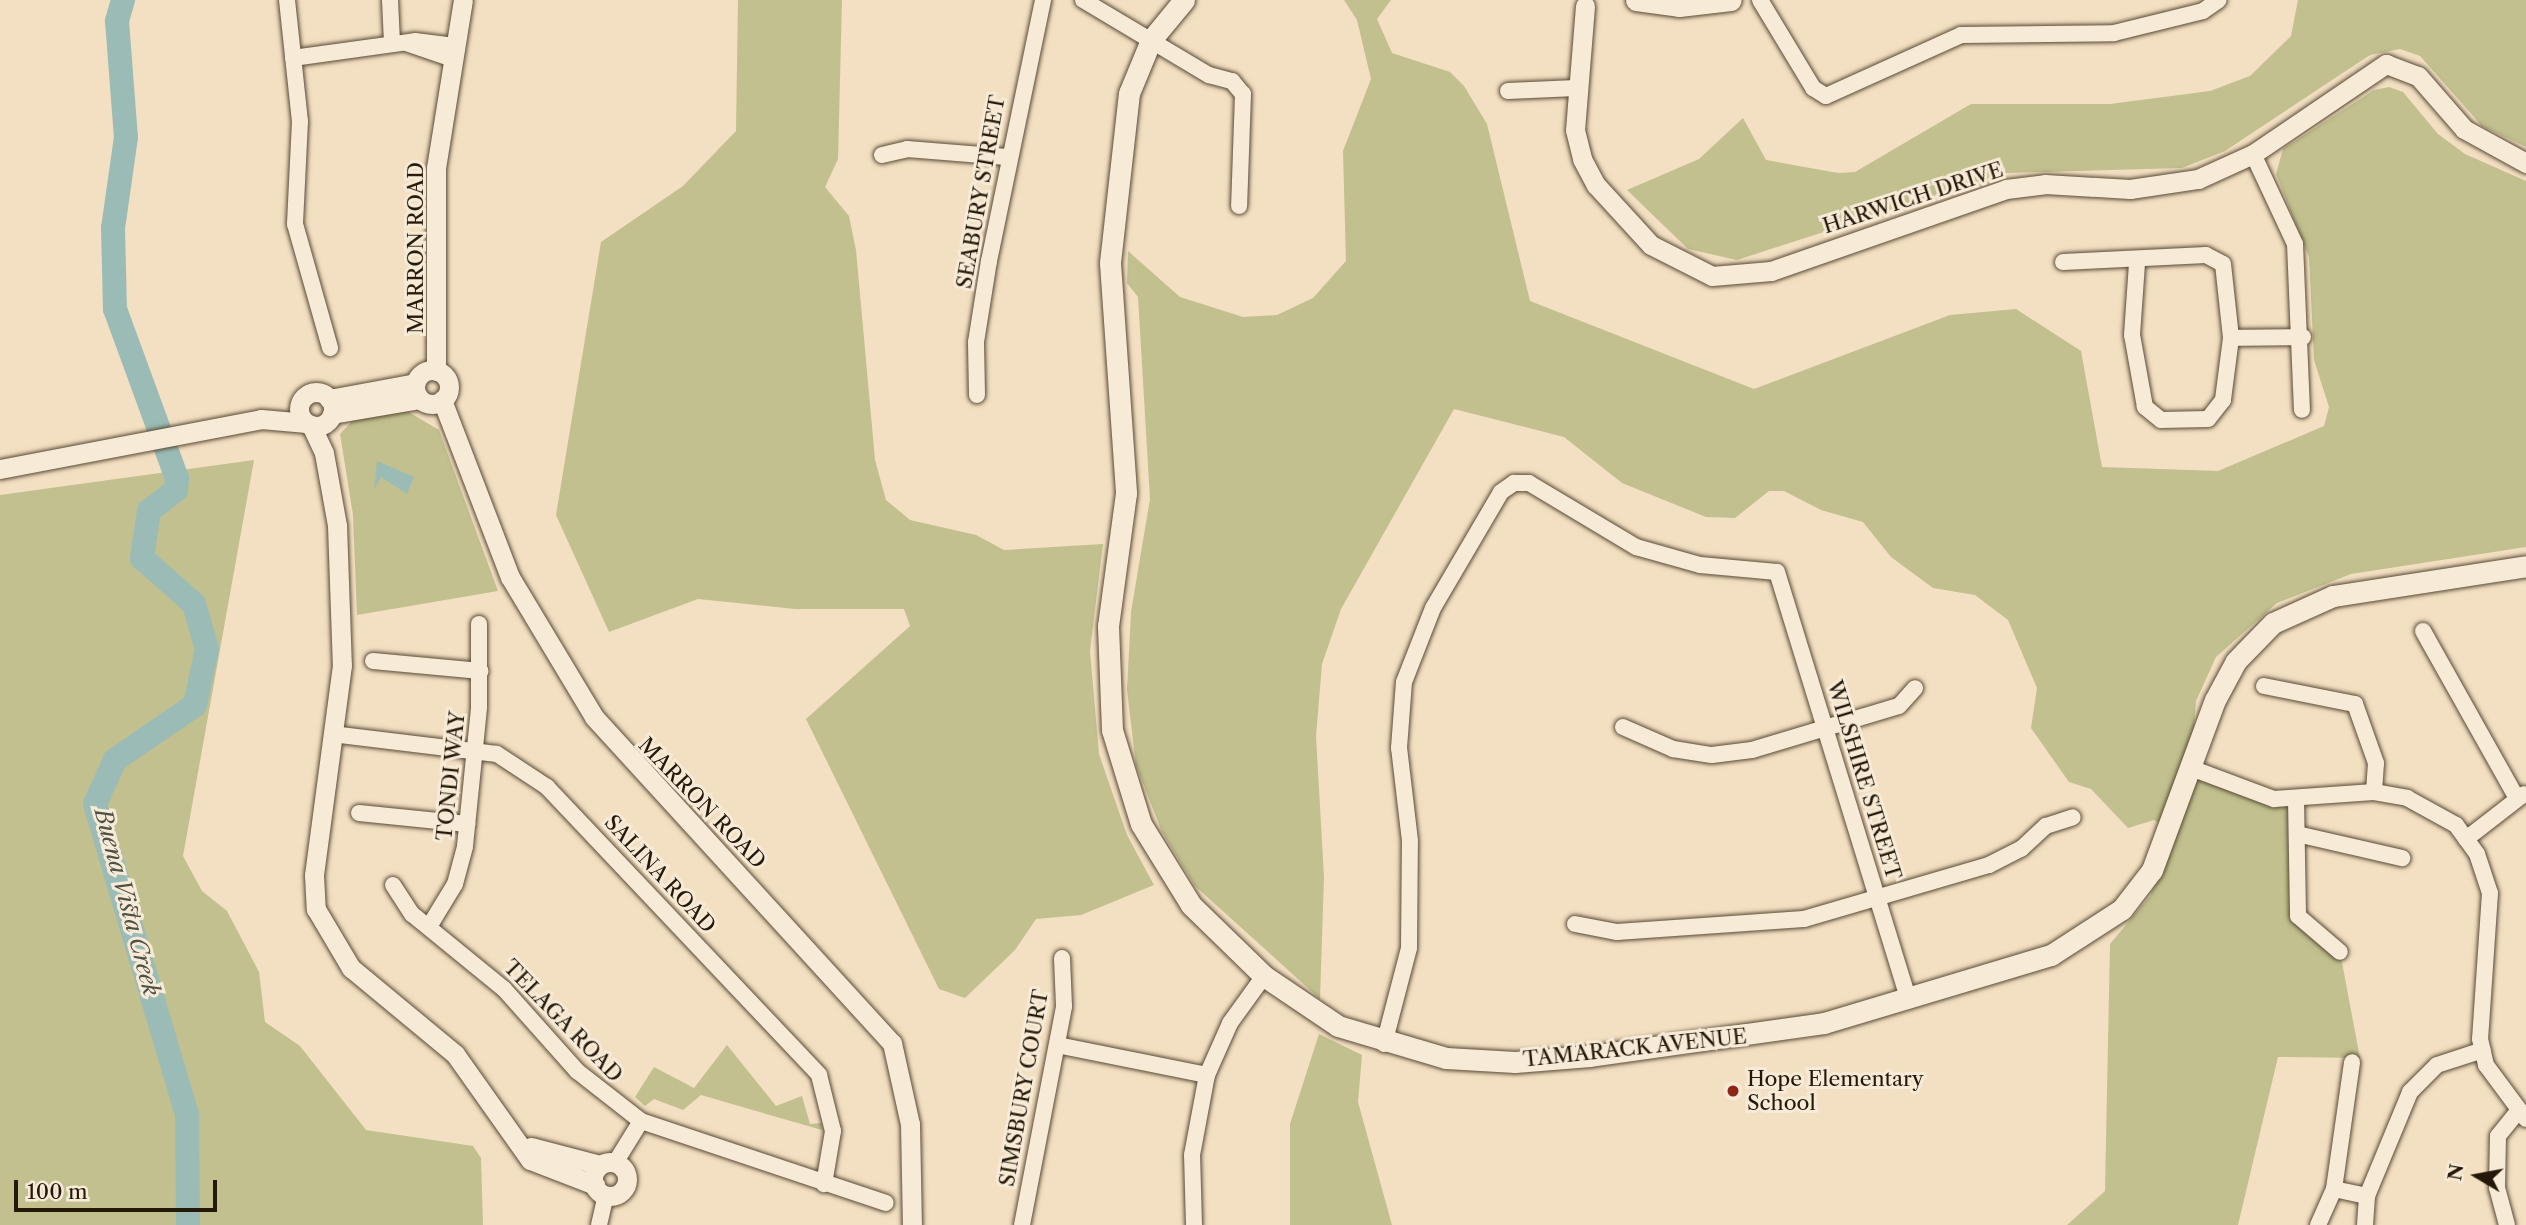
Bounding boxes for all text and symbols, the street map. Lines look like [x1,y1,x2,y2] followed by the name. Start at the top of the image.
[952,93,1010,291] street label: SEABURY STREET
[1820,157,2006,239] street label: HARWICH DRIVE
[403,162,429,334] street label: MARRON ROAD
[1822,677,1906,883] street label: WILSHIRE STREET
[432,710,470,842] street label: TONDI WAY
[633,732,771,874] street label: MARRON ROAD
[89,805,165,999] water label: Buena Vista Creek
[599,810,721,938] street label: SALINA ROAD
[498,954,628,1088] street label: TELAGA ROAD
[994,987,1054,1189] street label: SIMSBURY COURT
[1521,1024,1749,1072] street label: TAMARACK AVENUE
[1747,1066,1924,1116] place label: Hope Elementary School
[1725,1083,1741,1099] marker: Hope Elementary School
[2442,1141,2512,1211] north arrow
[2443,1162,2469,1182] text: N
[18,1166,220,1210] scale bar
[27,1179,88,1204] text: 100 m

